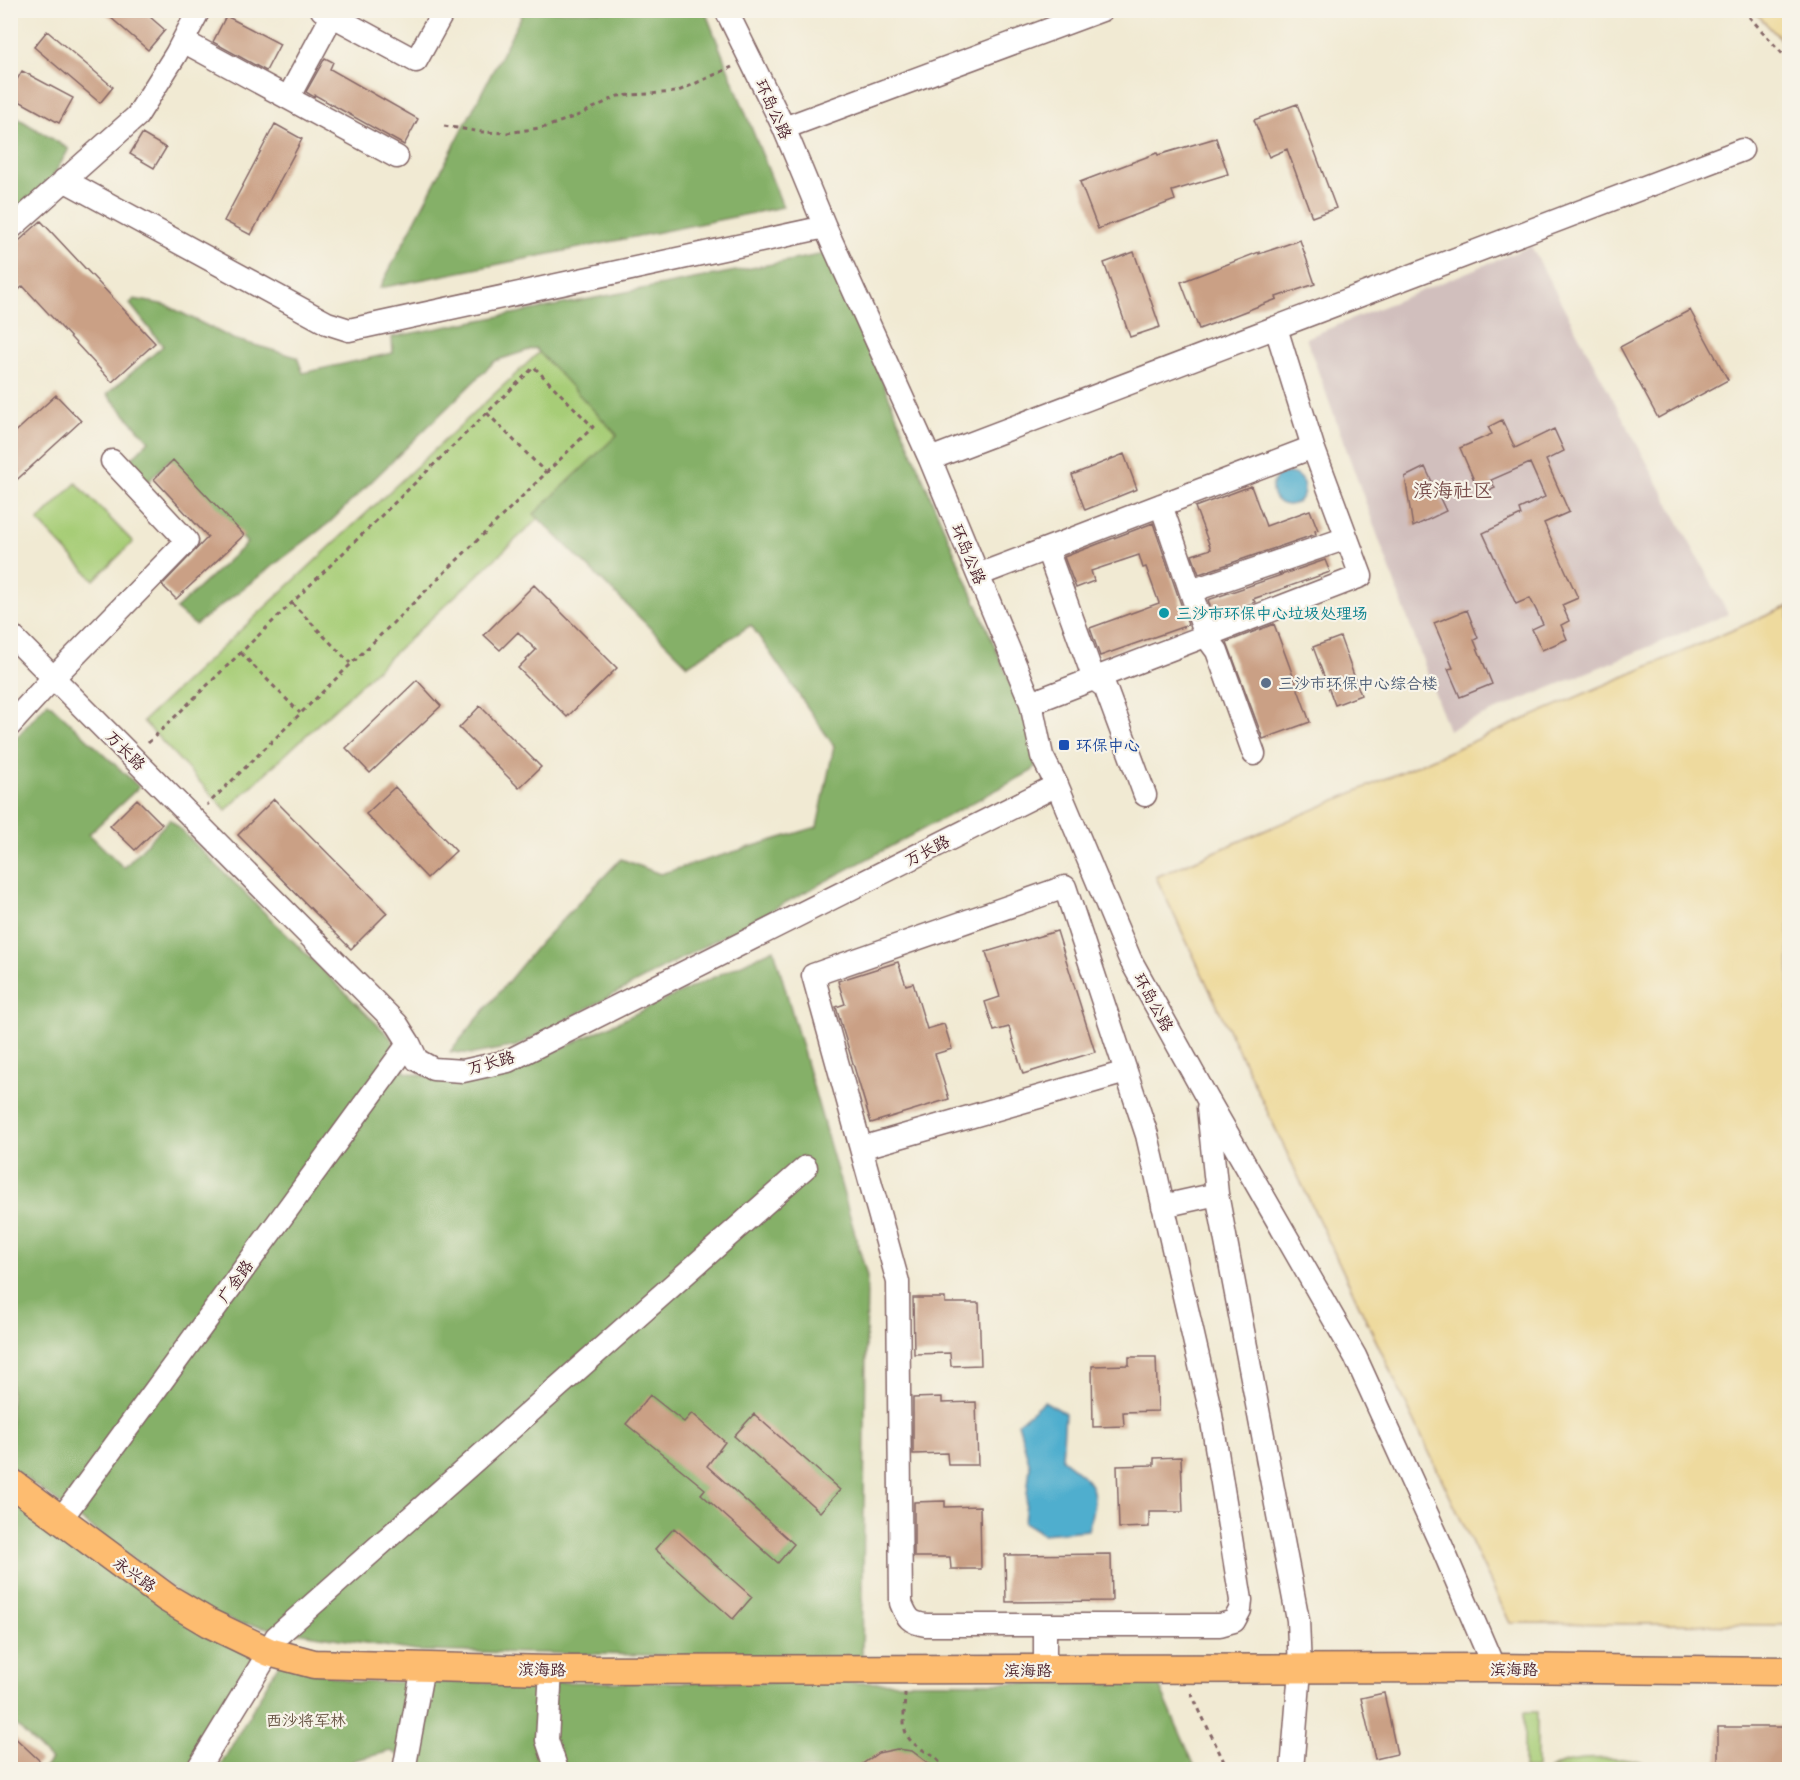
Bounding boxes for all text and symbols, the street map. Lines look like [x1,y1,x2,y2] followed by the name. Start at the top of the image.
[751,77,795,142] street label: 环岛公路
[1413,479,1493,502] district label: 滨海社区
[947,521,989,587] street label: 环岛公路
[1176,605,1368,623] place label: 三沙市环保中心垃圾处理场
[1157,606,1171,620] marker: 三沙市环保中心垃圾处理场
[1278,675,1438,693] place label: 三沙市环保中心综合楼
[1259,676,1273,690] marker: 三沙市环保中心综合楼
[102,727,149,774] street label: 万长路
[1076,737,1140,755] place label: 环保中心
[1057,738,1071,752] marker: 环保中心
[902,832,953,870] street label: 万长路
[1130,970,1177,1035] street label: 环岛公路
[466,1048,517,1078] street label: 万长路
[214,1257,257,1306] street label: 广金路
[110,1553,159,1596] street label: 永兴路
[518,1661,566,1679] street label: 滨海路
[1490,1661,1538,1679] street label: 滨海路
[1004,1662,1052,1680] street label: 滨海路
[266,1712,346,1730] park label: 西沙将军林

